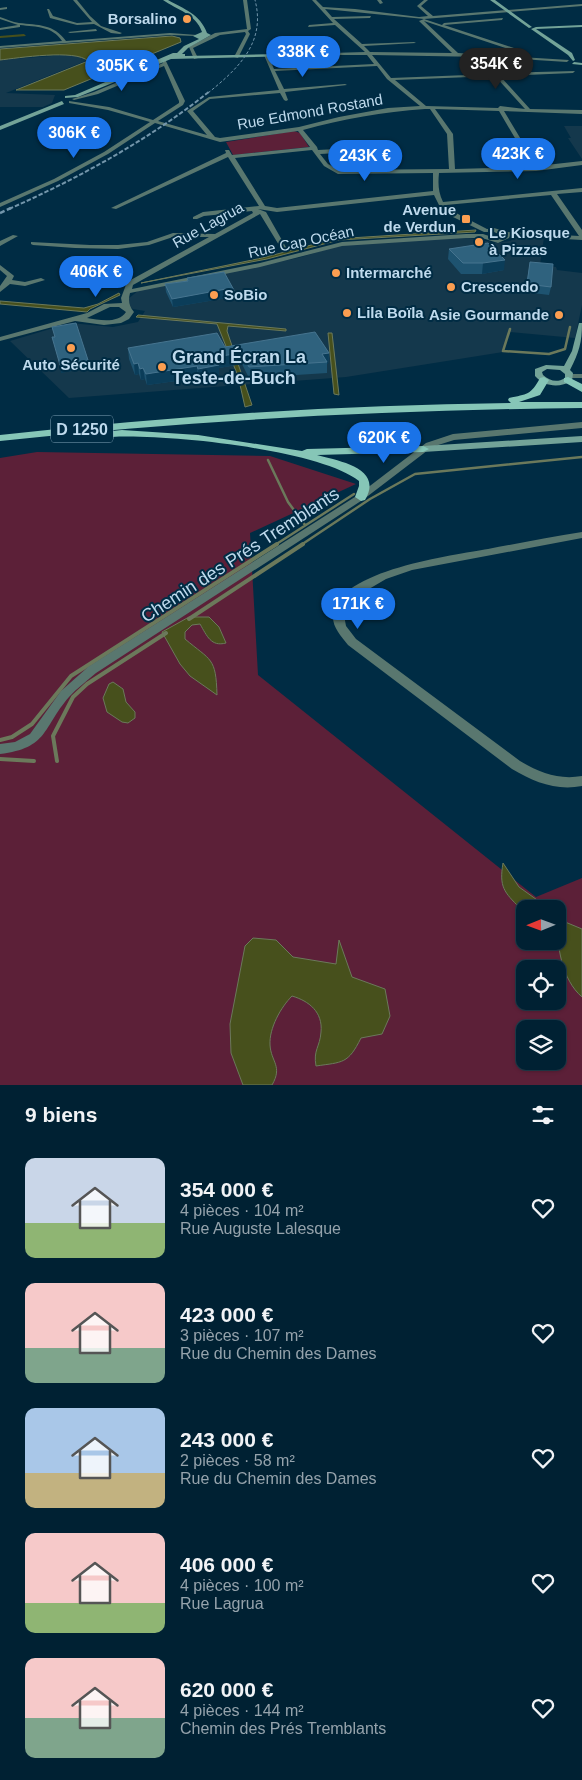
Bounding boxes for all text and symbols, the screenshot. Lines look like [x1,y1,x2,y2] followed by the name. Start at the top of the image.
[108,10,177,27] place label: Borsalino
[181,13,193,25] marker: Borsalino
[262,36,344,78] pin: 338K €
[277,43,329,60] text: 338K €
[455,48,537,90] pin: 354K €
[81,49,163,92] pin: 305K €
[470,55,522,72] text: 354K €
[96,57,148,74] text: 305K €
[236,90,384,133] street label: Rue Edmond Rostand
[33,116,115,159] pin: 306K €
[48,124,100,141] text: 306K €
[477,138,559,180] pin: 423K €
[324,140,406,182] pin: 243K €
[492,145,544,162] text: 423K €
[339,147,391,164] text: 243K €
[169,198,247,251] street label: Rue Lagrua
[383,201,456,235] place label: Avenue de Verdun
[460,213,472,225] marker: Avenue de Verdun
[247,222,355,261] street label: Rue Cap Océan
[489,224,570,258] place label: Le Kiosque à Pizzas
[473,236,485,248] marker: Le Kiosque à Pizzas
[55,256,137,298] pin: 406K €
[70,263,122,280] text: 406K €
[346,264,432,281] place label: Intermarché
[330,267,342,279] marker: Intermarché
[461,278,539,295] place label: Crescendo
[445,281,457,293] marker: Crescendo
[224,286,267,303] place label: SoBio
[208,289,220,301] marker: SoBio
[357,304,424,321] place label: Lila Boïla
[429,306,549,323] place label: Asie Gourmande
[341,307,353,319] marker: Lila Boïla
[553,309,565,321] marker: Asie Gourmande
[65,342,77,354] marker: Auto Sécurité
[172,346,307,388] place label: Grand Écran La Teste-de-Buch
[22,356,120,373] place label: Auto Sécurité
[156,361,168,373] marker: Grand Écran La Teste-de-Buch
[51,416,113,442] road number: D 1250
[343,422,425,464] pin: 620K €
[358,429,410,446] text: 620K €
[137,483,343,627] street label: Chemin des Prés Tremblants
[317,588,399,630] pin: 171K €
[332,595,384,612] text: 171K €
[516,900,566,950] north arrow
[516,900,566,1070] map controls
[516,960,566,1010] button: locate
[516,1020,566,1070] button: layers
[529,1101,557,1129] icon: filters
[25,1103,97,1126] text: 9 biens
[65,1178,125,1238] icon: home
[180,1178,273,1201] text: 354 000 €
[529,1194,557,1222] icon: heart
[180,1202,304,1219] text: 4 pièces · 104 m²
[180,1220,341,1237] text: Rue Auguste Lalesque
[65,1303,125,1363] icon: home
[180,1303,273,1326] text: 423 000 €
[529,1319,557,1347] icon: heart
[180,1327,304,1344] text: 3 pièces · 107 m²
[180,1345,377,1362] text: Rue du Chemin des Dames
[65,1428,125,1488] icon: home
[180,1428,273,1451] text: 243 000 €
[529,1444,557,1472] icon: heart
[180,1452,295,1469] text: 2 pièces · 58 m²
[180,1470,377,1487] text: Rue du Chemin des Dames
[65,1553,125,1613] icon: home
[180,1553,273,1576] text: 406 000 €
[529,1569,557,1597] icon: heart
[180,1577,304,1594] text: 4 pièces · 100 m²
[180,1595,264,1612] text: Rue Lagrua
[65,1678,125,1738] icon: home
[180,1678,273,1701] text: 620 000 €
[529,1694,557,1722] icon: heart
[180,1702,304,1719] text: 4 pièces · 144 m²
[180,1720,386,1737] text: Chemin des Prés Tremblants

